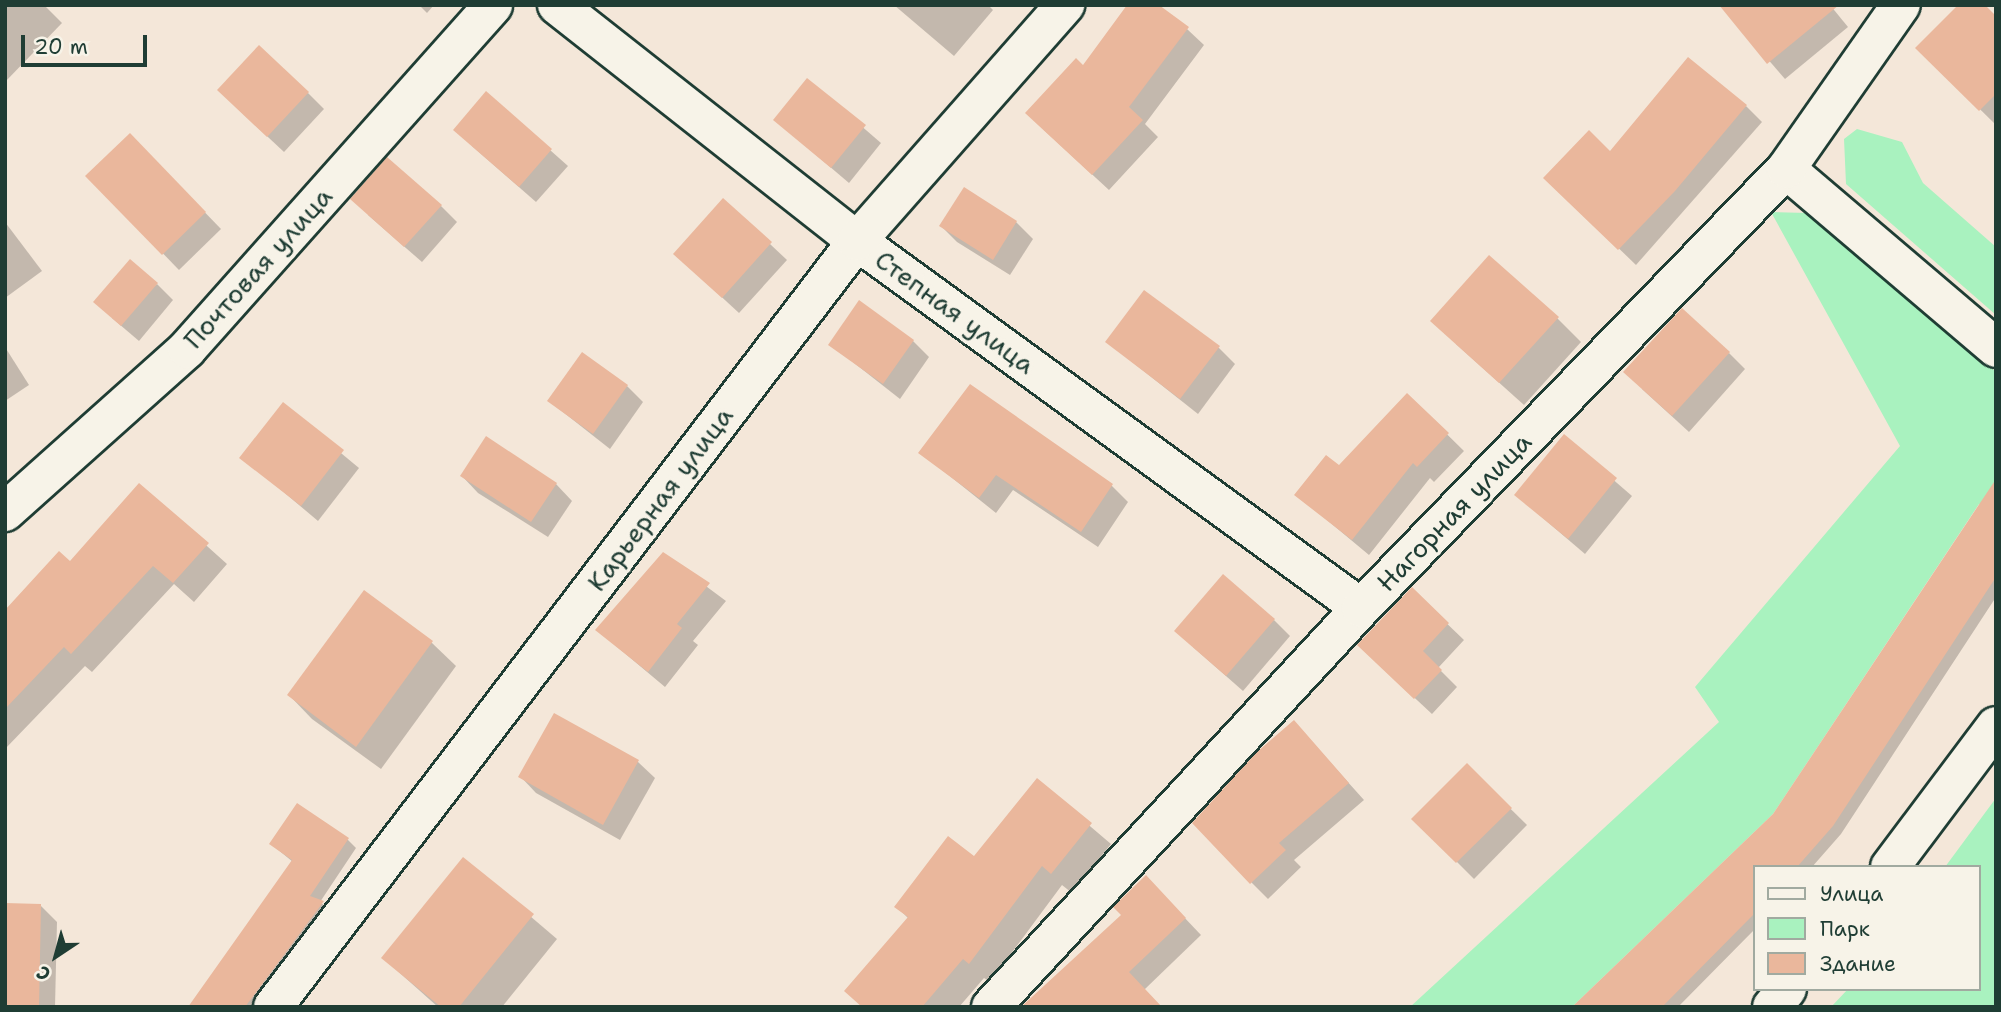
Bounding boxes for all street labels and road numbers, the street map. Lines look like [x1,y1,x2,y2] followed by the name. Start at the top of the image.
[177,181,339,355] street label: Почтовая улица
[869,244,1041,380] street label: Степная улица
[581,401,739,597] street label: Карьерная улица
[1370,426,1538,598] street label: Нагорная улица

